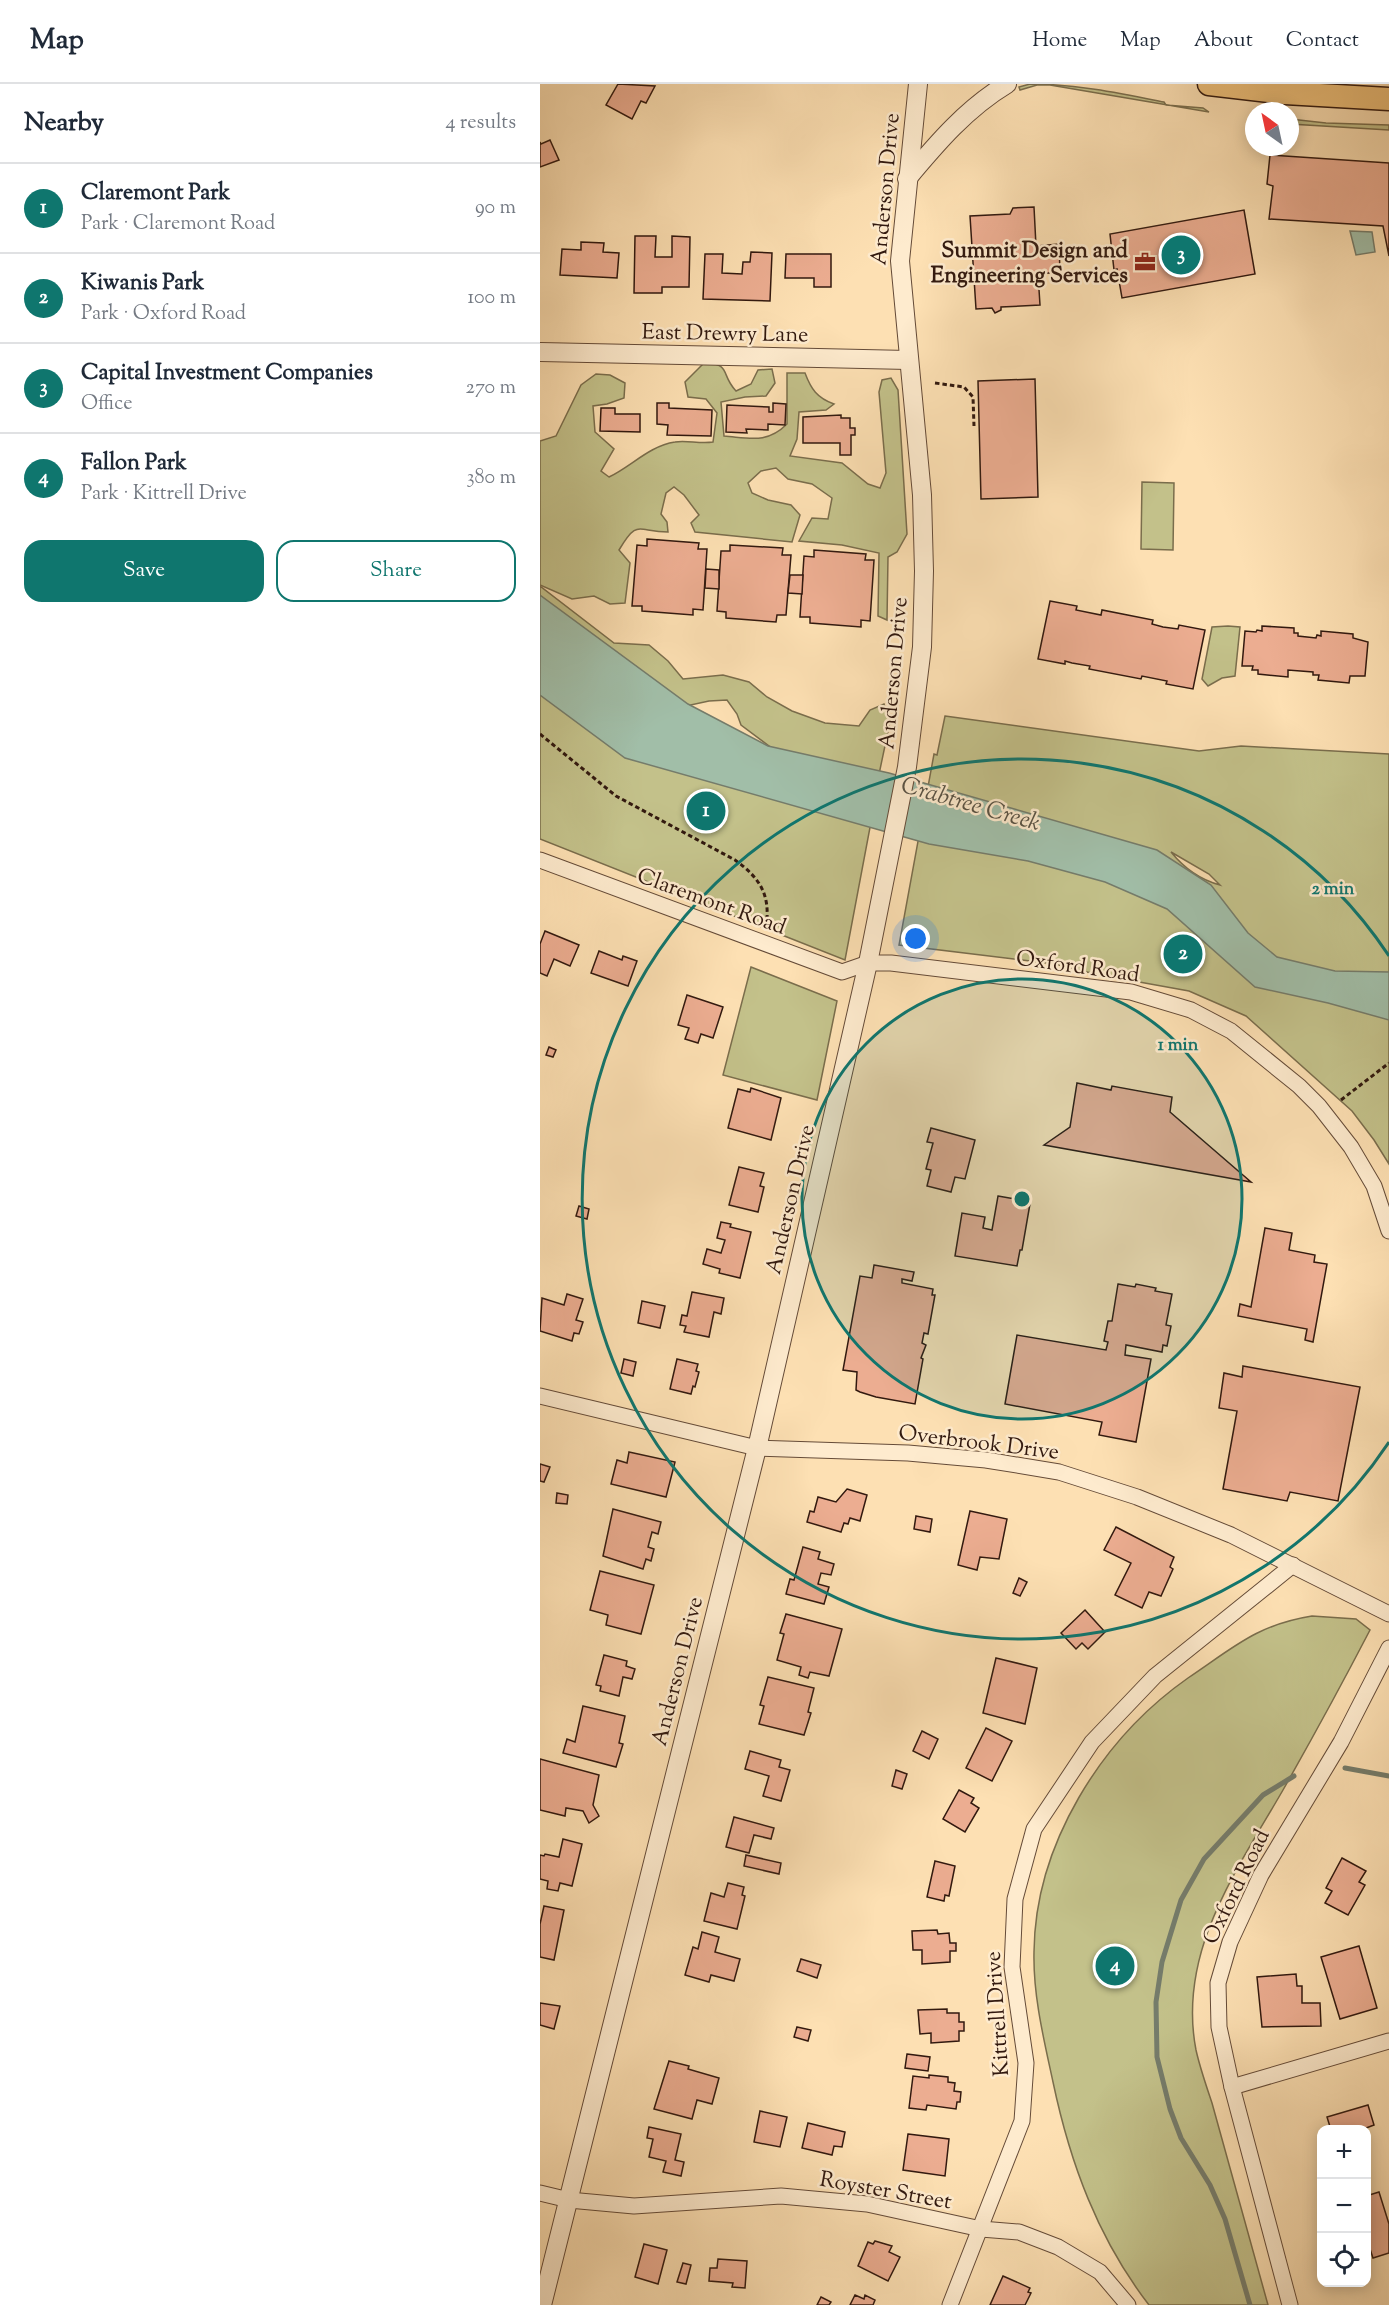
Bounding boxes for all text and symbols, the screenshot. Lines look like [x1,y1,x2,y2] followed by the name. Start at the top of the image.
[30,21,84,61] text: Map
[1032,26,1087,56] text: Home
[1120,26,1161,56] text: Map
[1194,26,1253,56] text: About
[1286,26,1359,56] text: Contact
[1245,102,1299,156] north arrow
[24,105,104,142] text: Nearby
[445,109,516,138] text: 4 results
[864,112,910,267] street label: Anderson Drive
[81,178,230,210] text: Claremont Park
[40,194,47,223] text: 1
[475,194,516,223] text: 90 m
[81,210,275,239] text: Park · Claremont Road
[1162,232,1200,278] pin: 3
[931,236,1129,293] place label: Summit Design and Engineering Services
[1133,250,1157,274] office icon: Summit Design and Engineering Services
[81,268,204,300] text: Kiwanis Park
[39,284,48,313] text: 2
[467,284,516,313] text: 100 m
[81,300,246,329] text: Park · Oxford Road
[641,318,809,352] street label: East Drewry Lane
[81,358,373,390] text: Capital Investment Companies
[39,374,48,403] text: 3
[466,374,516,403] text: 270 m
[81,390,133,419] text: Office
[81,448,187,480] text: Fallon Park
[38,464,49,493] text: 4
[467,464,516,493] text: 380 m
[81,480,247,509] text: Park · Kittrell Drive
[24,540,264,602] button: Save
[276,540,516,602] button: Share
[872,596,918,751] street label: Anderson Drive
[897,769,1044,841] water label: Crabtree Creek
[686,788,726,834] pin: 1
[632,861,790,945] street label: Claremont Road
[1312,877,1355,903] text: 2 min
[901,924,930,953] your location
[1164,932,1202,976] pin: 2
[1014,943,1142,992] street label: Oxford Road
[1158,1033,1199,1059] text: 1 min
[759,1122,825,1278] street label: Anderson Drive
[1012,1189,1032,1209] centre of rings
[896,1418,1061,1470] street label: Overbrook Drive
[645,1594,713,1750] street label: Anderson Drive
[1196,1824,1279,1950] street label: Oxford Road
[1096,1944,1134,1988] pin: 4
[979,1950,1019,2077] street label: Kittrell Drive
[1317,2125,1371,2287] map controls
[1317,2125,1371,2179] button: +
[817,2165,955,2219] street label: Royster Street
[1317,2179,1371,2233] button: −
[1317,2233,1371,2287] button: locate

